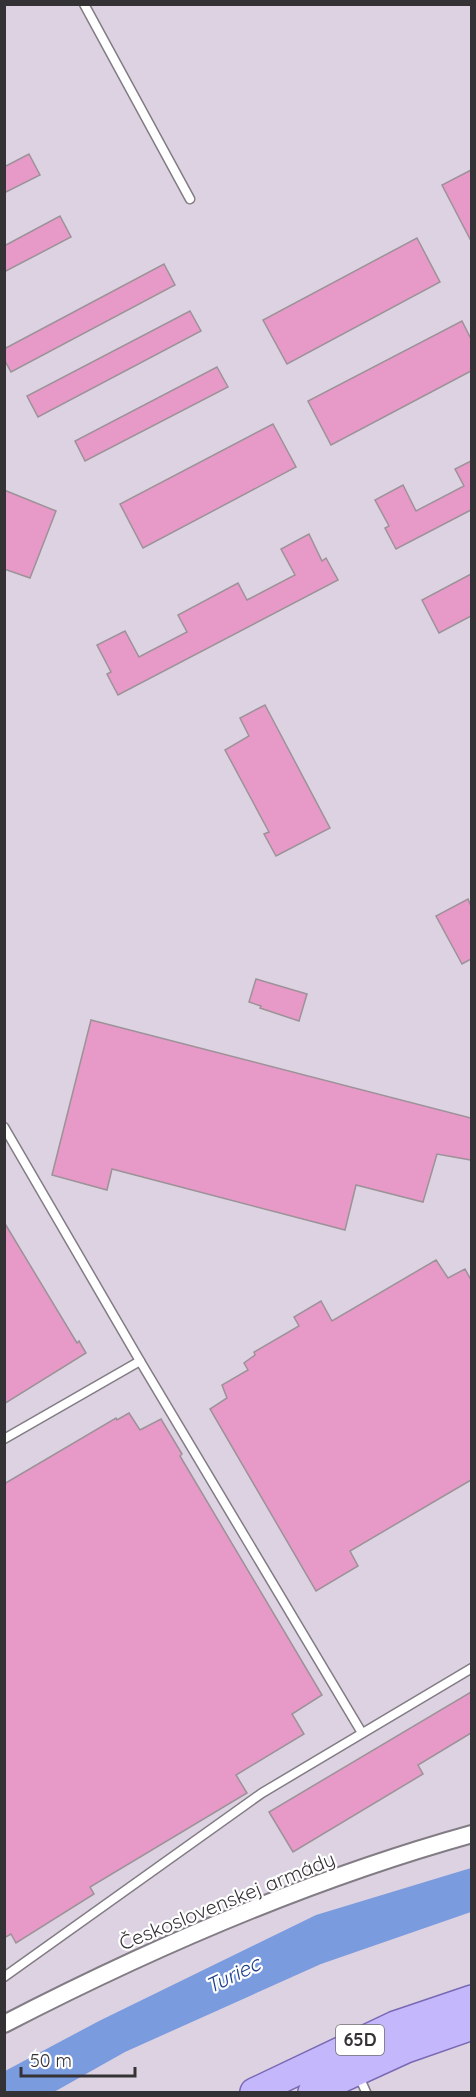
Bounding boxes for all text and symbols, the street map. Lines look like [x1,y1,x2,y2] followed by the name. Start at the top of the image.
[115,1846,338,1955] street label: Československej armády
[201,1949,266,1998] water label: Turiec
[336,2025,384,2055] road number: 65D
[21,2040,135,2078] scale bar
[30,2049,72,2072] text: 50 m

